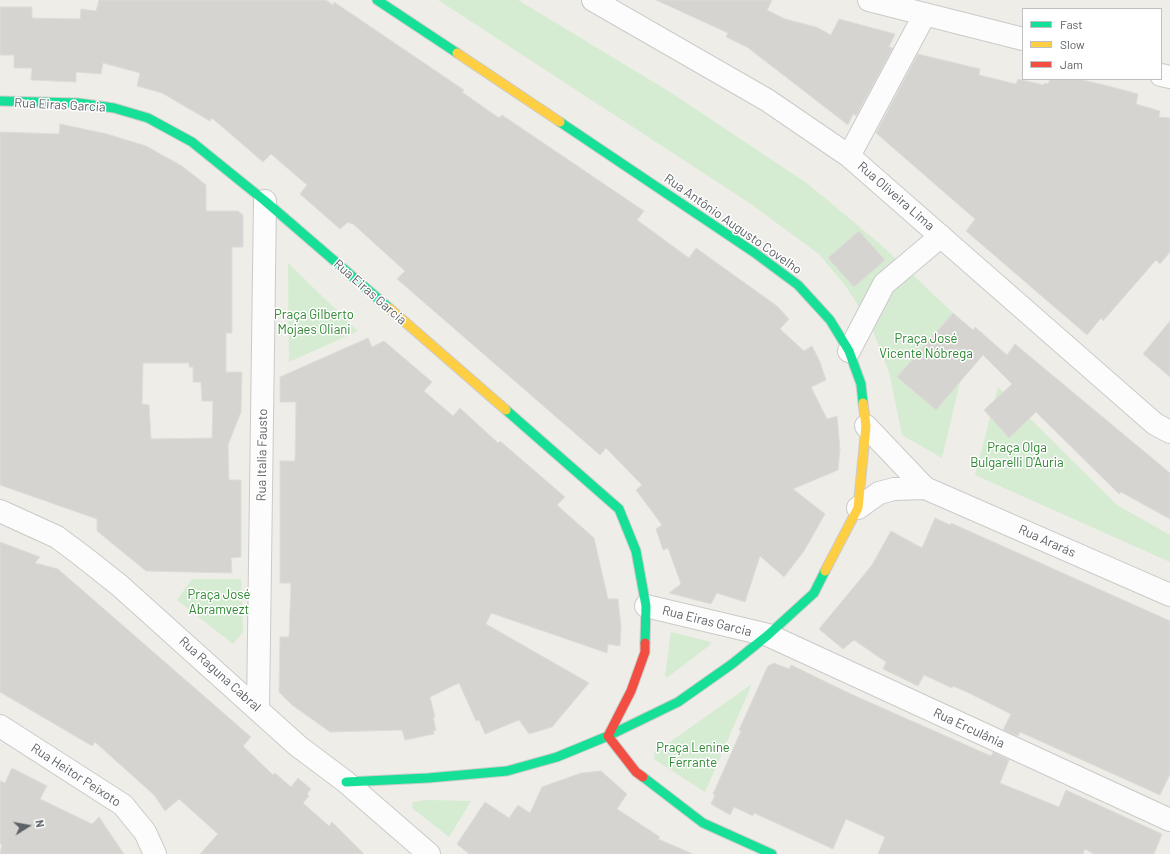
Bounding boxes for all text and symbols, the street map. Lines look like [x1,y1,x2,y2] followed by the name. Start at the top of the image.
[1022,8,1162,80] legend
[1060,17,1083,31] text: Fast
[1060,37,1085,51] text: Slow
[1060,57,1083,71] text: Jam
[14,95,106,115] street label: Rua Eiras Garcia
[854,158,938,234] street label: Rua Oliveira Lima
[661,170,805,278] street label: Rua Antônio Augusto Covelho
[330,256,410,328] street label: Rua Eiras Garcia
[274,307,354,338] park label: Praça Gilberto Mojaes Oliani
[879,331,973,362] park label: Praça José Vicente Nóbrega
[253,408,271,502] street label: Rua Italia Fausto
[970,440,1064,471] park label: Praça Olga Bulgarelli D'Auria
[1016,521,1078,561] street label: Rua Ararás
[188,587,250,618] park label: Praça José Abramvezt
[661,602,753,640] street label: Rua Eiras Garcia
[176,633,264,715] street label: Rua Raguna Cabral
[931,705,1007,751] street label: Rua Erculânia
[28,740,124,810] street label: Rua Heitor Peixoto
[656,740,730,771] park label: Praça Lenine Ferrante
[8,806,48,846] north arrow
[33,819,47,828] text: N

